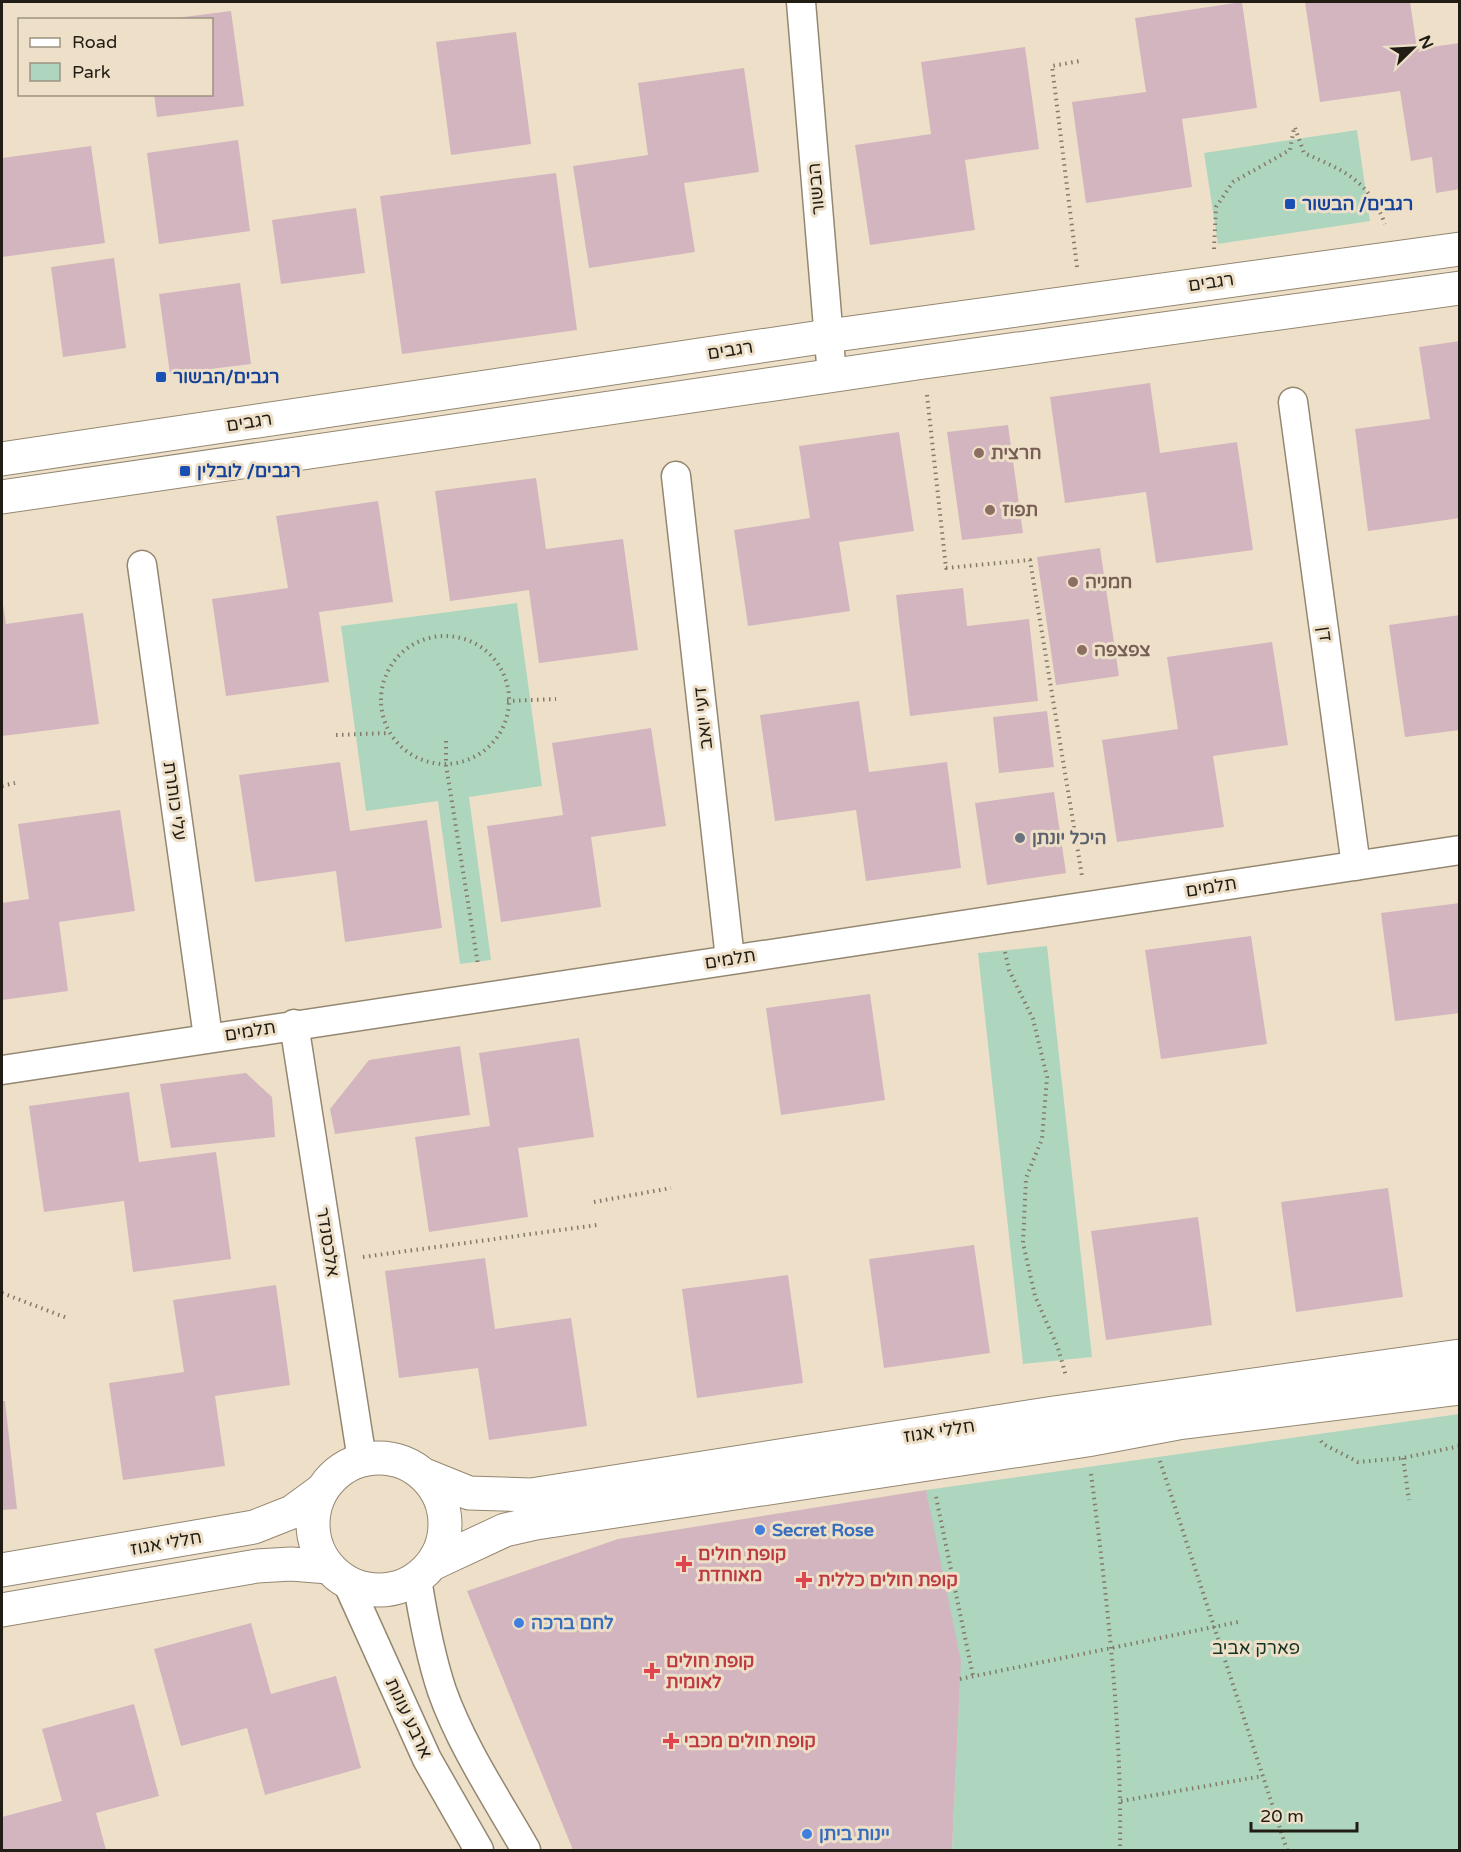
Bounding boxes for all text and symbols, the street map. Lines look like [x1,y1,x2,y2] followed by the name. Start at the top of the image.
[18,18,213,96] legend
[1383,18,1443,78] north arrow
[72,31,117,53] text: Road
[1414,32,1438,52] text: N
[72,61,111,83] text: Park
[803,162,829,216] street label: הבשור
[1302,193,1413,215] place label: רגבים/ הבשור
[1283,197,1297,211] marker: רגבים/ הבשור
[1187,268,1235,296] street label: רגבים
[706,336,754,364] street label: רגבים
[173,366,279,388] place label: רגבים/הבשור
[154,370,168,384] marker: רגבים/הבשור
[225,408,273,436] street label: רגבים
[991,442,1041,464] place label: חרצית
[972,446,986,460] marker: חרצית
[197,460,301,482] place label: רגבים/ לובלין
[178,464,192,478] marker: רגבים/ לובלין
[1002,499,1038,521] place label: תפוז
[983,503,997,517] marker: תפוז
[1085,571,1132,593] place label: חמניה
[1066,575,1080,589] marker: חמניה
[1313,625,1337,643] street label: דן
[1094,639,1151,661] place label: צפצפה
[1075,643,1089,657] marker: צפצפה
[689,686,717,750] street label: דעי יואב
[159,760,191,842] street label: עלי כותרת
[1032,827,1106,849] place label: היכל יונתן
[1013,831,1027,845] marker: היכל יונתן
[1184,872,1238,902] street label: תלמים
[703,944,757,974] street label: תלמים
[223,1016,277,1046] street label: תלמים
[312,1206,344,1278] street label: אלכסנדר
[901,1414,977,1448] street label: חללי אגוז
[772,1519,874,1541] place label: Secret Rose
[753,1523,767,1537] marker: Secret Rose
[128,1526,204,1560] street label: חללי אגוז
[698,1543,786,1586] place label: קופת חולים מאוחדת
[675,1555,693,1573] marker: קופת חולים מאוחדת
[818,1569,958,1591] place label: קופת חולים כללית
[795,1571,813,1589] marker: קופת חולים כללית
[531,1612,614,1634] place label: לחם ברכה
[512,1616,526,1630] marker: לחם ברכה
[1212,1637,1300,1659] park label: פארק אביב
[666,1650,754,1693] place label: קופת חולים לאומית
[643,1662,661,1680] marker: קופת חולים לאומית
[381,1674,437,1762] street label: ארבע עונות
[684,1730,816,1752] place label: קופת חולים מכבי
[662,1732,680,1750] marker: קופת חולים מכבי
[1251,1795,1358,1833] scale bar
[1260,1805,1304,1827] text: 20 m
[819,1823,890,1845] place label: יינות ביתן
[800,1827,814,1841] marker: יינות ביתן

